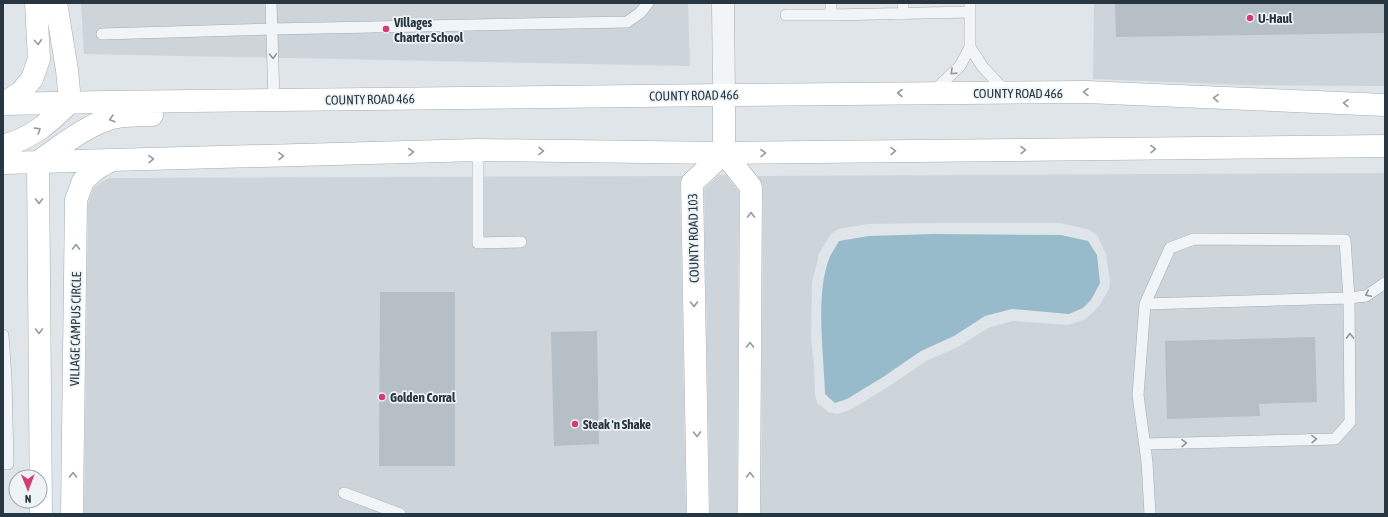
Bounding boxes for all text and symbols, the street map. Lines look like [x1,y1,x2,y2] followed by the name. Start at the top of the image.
[1258,11,1293,26] place label: U-Haul
[1245,13,1255,23] marker: U-Haul
[393,15,464,45] place label: Villages Charter School
[381,24,391,34] marker: Villages Charter School
[33,39,42,45] one-way arrow
[268,53,277,59] one-way arrow
[950,67,958,75] one-way arrow
[973,86,1063,101] street label: COUNTY ROAD 466
[649,87,739,104] street label: COUNTY ROAD 466
[1083,88,1089,96] one-way arrow
[897,89,903,98] one-way arrow
[325,91,415,108] street label: COUNTY ROAD 466
[1213,93,1219,102] one-way arrow
[1343,99,1349,107] one-way arrow
[109,114,116,123] one-way arrow
[34,127,41,135] one-way arrow
[1150,145,1156,153] one-way arrow
[1020,146,1026,154] one-way arrow
[538,147,544,155] one-way arrow
[890,147,896,156] one-way arrow
[408,148,414,156] one-way arrow
[760,149,766,157] one-way arrow
[278,151,284,160] one-way arrow
[148,155,154,163] one-way arrow
[685,193,702,283] street label: COUNTY ROAD 103
[34,198,43,204] one-way arrow
[747,212,755,218] one-way arrow
[72,244,80,250] one-way arrow
[67,271,84,386] street label: VILLAGE CAMPUS CIRCLE
[1365,289,1372,297] one-way arrow
[690,301,699,307] one-way arrow
[35,328,44,334] one-way arrow
[1346,333,1354,339] one-way arrow
[746,342,754,348] one-way arrow
[390,390,456,405] place label: Golden Corral
[377,392,387,402] marker: Golden Corral
[583,417,651,432] place label: Steak 'n Shake
[570,419,580,429] marker: Steak 'n Shake
[693,431,701,437] one-way arrow
[1311,435,1317,444] one-way arrow
[1181,439,1187,447] one-way arrow
[8,469,48,509] north arrow
[69,472,77,478] one-way arrow
[746,472,754,478] one-way arrow
[25,493,32,505] text: N

